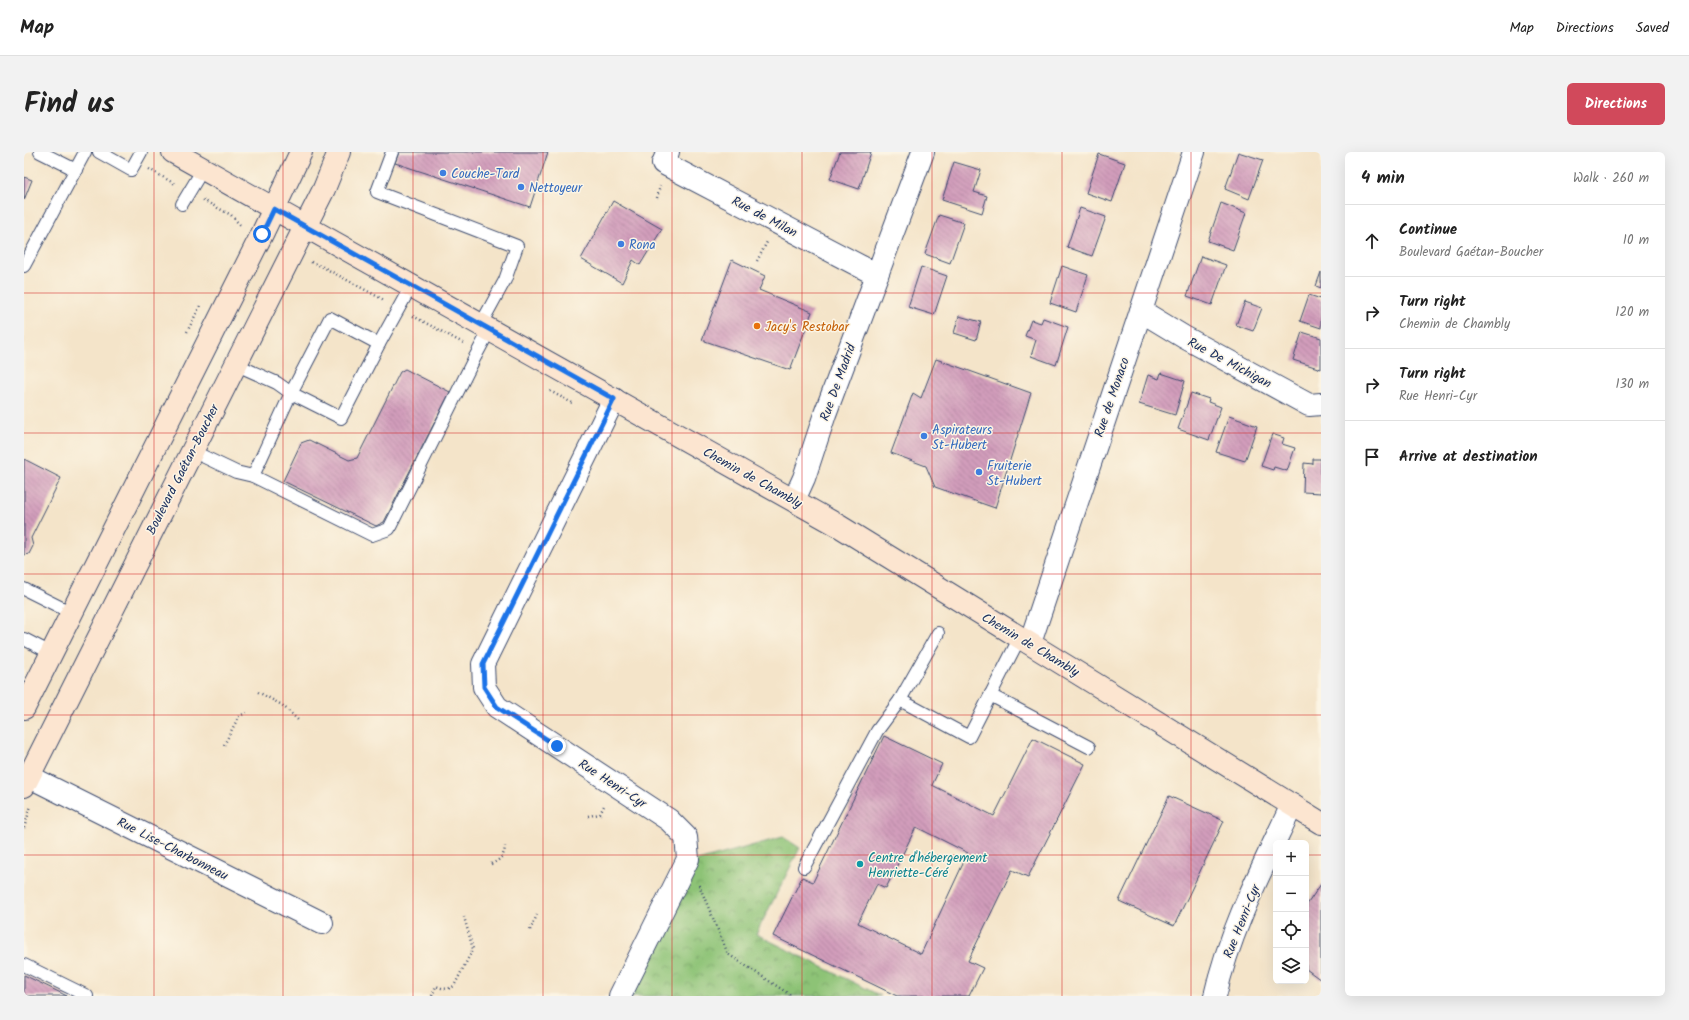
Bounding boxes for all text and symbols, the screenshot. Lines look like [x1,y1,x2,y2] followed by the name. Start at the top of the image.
[20,13,54,43] text: Map
[1509,17,1534,39] text: Map
[1556,17,1614,39] text: Directions
[1636,17,1669,39] text: Saved
[24,82,115,127] text: Find us
[1567,83,1665,125] button: Directions
[451,164,520,185] place label: Couche-Tard
[1361,165,1405,192] text: 4 min
[438,168,448,178] marker: Couche-Tard
[1573,168,1649,189] text: Walk · 260 m
[529,178,583,199] place label: Nettoyeur
[516,182,526,192] marker: Nettoyeur
[728,191,801,244] street label: Rue de Milan
[1399,218,1457,242] text: Continue
[253,225,271,243] route start
[1361,230,1383,252] icon: ahead
[1623,230,1649,251] text: 10 m
[629,235,656,256] place label: Rona
[616,239,626,249] marker: Rona
[1399,242,1543,263] text: Boulevard Gaétan-Boucher
[1399,290,1466,314] text: Turn right
[1361,302,1383,324] icon: right
[1615,302,1649,323] text: 120 m
[1399,314,1510,335] text: Chemin de Chambly
[765,317,850,338] place label: Jacy's Restobar
[752,321,762,331] marker: Jacy's Restobar
[1183,332,1275,394] street label: Rue De Michigan
[815,340,862,424] street label: Rue De Madrid
[1089,355,1136,440] street label: Rue de Monaco
[1399,362,1466,386] text: Turn right
[1361,374,1383,396] icon: right
[1615,374,1649,395] text: 130 m
[1399,386,1477,407] text: Rue Henri-Cyr
[141,400,226,539] street label: Boulevard Gaétan-Boucher
[932,420,993,456] place label: Aspirateurs St-Hubert
[919,431,929,441] marker: Aspirateurs St-Hubert
[699,442,807,515] street label: Chemin de Chambly
[1399,445,1538,469] text: Arrive at destination
[1361,446,1383,468] icon: arrive
[987,456,1043,492] place label: Fruiterie St-Hubert
[974,467,984,477] marker: Fruiterie St-Hubert
[977,608,1084,683] street label: Chemin de Chambly
[548,737,566,755] route end
[574,754,651,815] street label: Rue Henri-Cyr
[113,812,232,887] street label: Rue Lise-Charbonneau
[1273,840,1309,984] map controls
[1273,840,1309,876] button: +
[868,848,988,884] place label: Centre d'hébergement Henriette-Céré
[855,859,865,869] marker: Centre d'hébergement Henriette-Céré
[1273,876,1309,912] button: −
[1218,881,1267,962] street label: Rue Henri-Cyr
[1273,912,1309,948] button: locate
[1273,948,1309,984] button: layers

